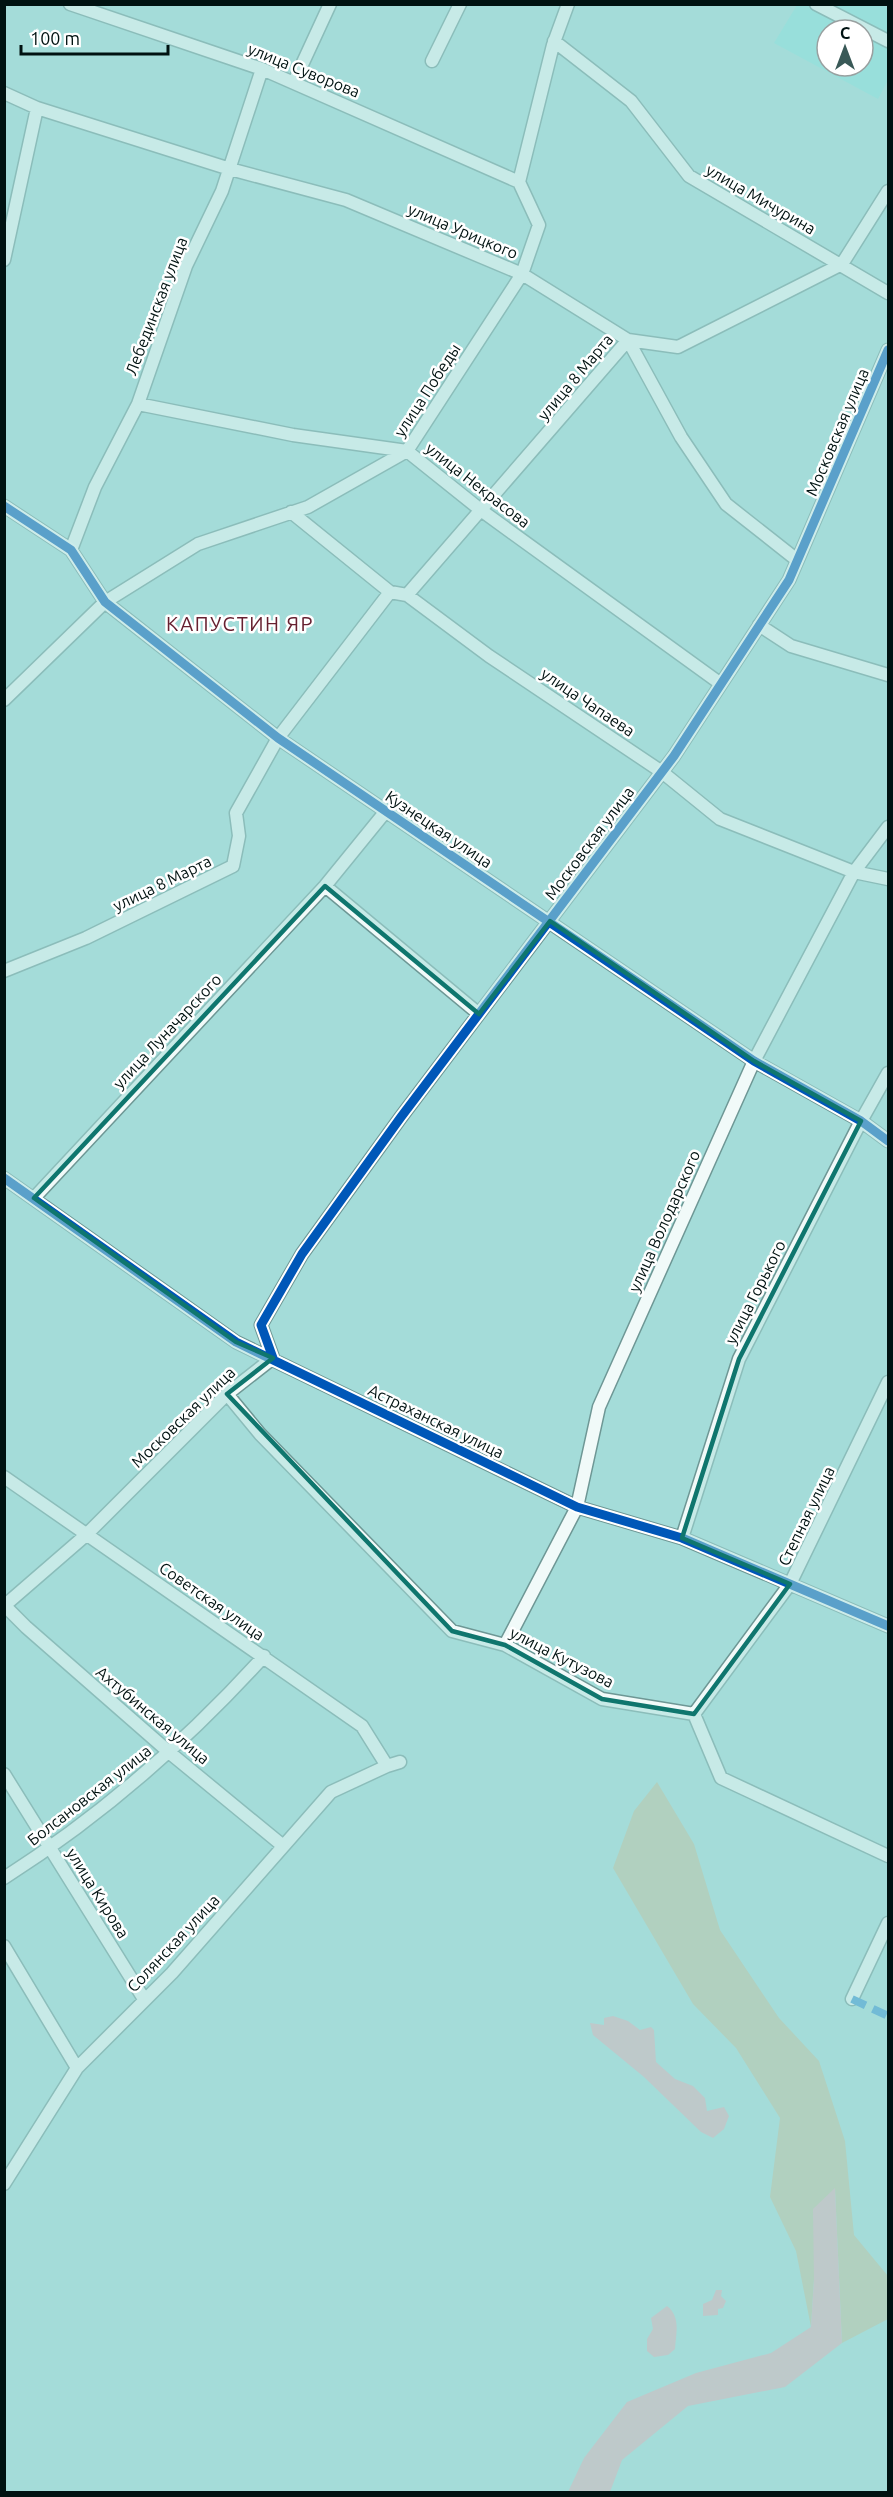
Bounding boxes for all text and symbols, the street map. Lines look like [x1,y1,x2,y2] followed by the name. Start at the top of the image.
[21,18,168,56] scale bar
[815,18,875,78] north arrow
[840,24,850,42] text: С
[30,28,80,48] text: 100 m
[245,39,363,101] street label: улица Суворова
[703,160,819,238] street label: улица Мичурина
[405,200,521,262] street label: улица Урицкого
[121,235,191,377] street label: Лебединская улица
[534,330,616,424] street label: улица 8 Марта
[390,340,464,440] street label: улица Победы
[802,366,872,498] street label: Московская улица
[422,439,534,531] street label: улица Некрасова
[166,612,314,635] district label: КАПУСТИН ЯР
[538,664,638,740] street label: улица Чапаева
[541,783,637,903] street label: Московская улица
[382,787,496,871] street label: Кузнецкая улица
[110,851,214,915] street label: улица 8 Марта
[109,970,225,1092] street label: улица Луначарского
[625,1147,703,1295] street label: улица Володарского
[721,1237,789,1347] street label: улица Горького
[128,1363,238,1471] street label: Московская улица
[365,1380,507,1462] street label: Астраханская улица
[774,1463,838,1569] street label: Степная улица
[156,1558,268,1644] street label: Советская улица
[507,1623,617,1691] street label: улица Кутузова
[93,1662,213,1768] street label: Ахтубинская улица
[24,1741,154,1849] street label: Болсановская улица
[63,1845,133,1941] street label: улица Кирова
[123,1891,223,1995] street label: Солянская улица

